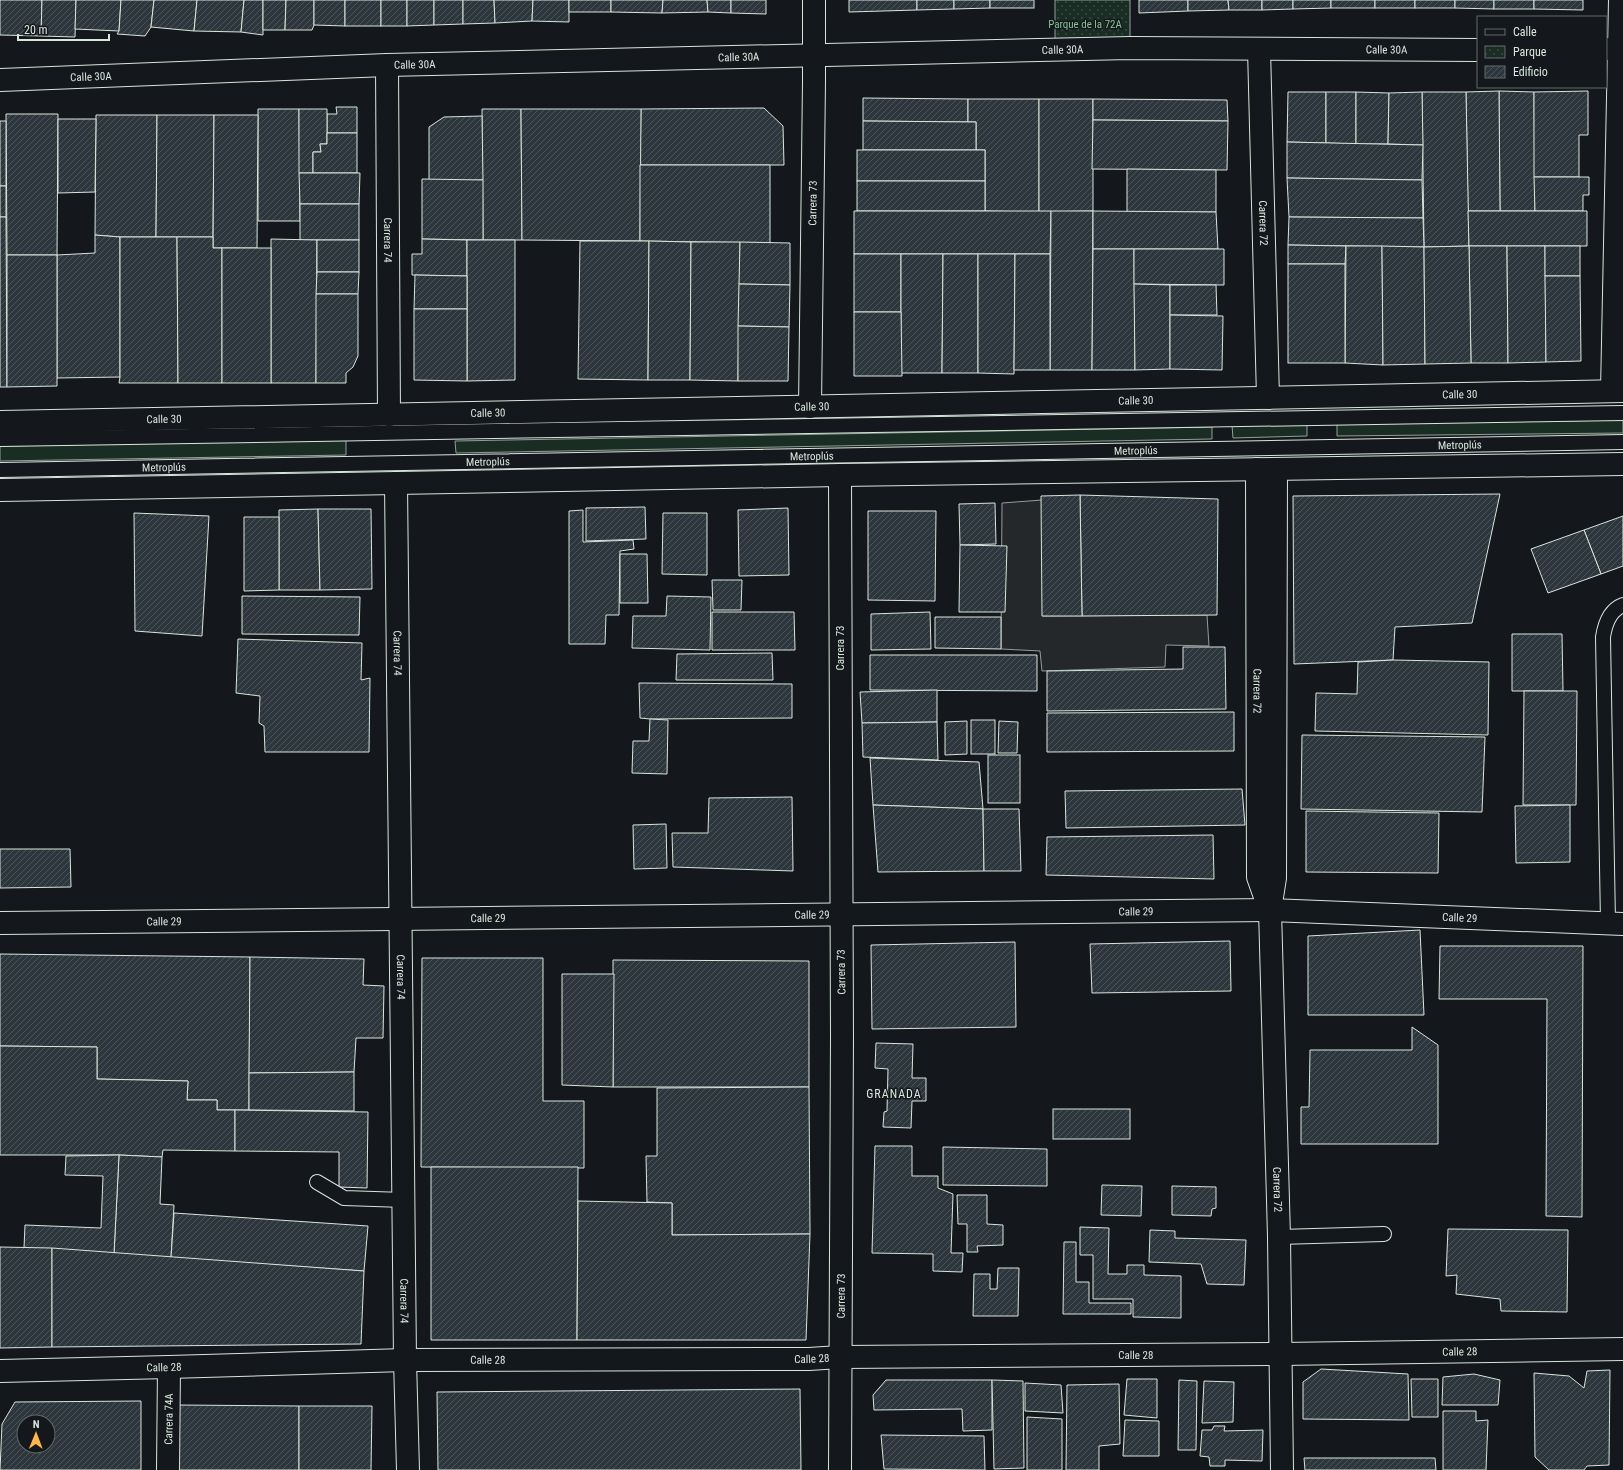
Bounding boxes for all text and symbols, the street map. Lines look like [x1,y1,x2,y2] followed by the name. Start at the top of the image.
[18,16,109,42] scale bar
[1477,16,1607,88] legend
[1048,18,1123,31] park label: Parque de la 72A
[24,23,48,37] text: 20 m
[1513,25,1537,39] text: Calle
[1042,43,1084,57] street label: Calle 30A
[1366,43,1408,57] street label: Calle 30A
[1513,45,1547,59] text: Parque
[718,50,760,64] street label: Calle 30A
[394,58,436,72] street label: Calle 30A
[1513,65,1548,79] text: Edificio
[70,70,113,84] street label: Calle 30A
[806,180,820,226] street label: Carrera 73
[1256,200,1270,246] street label: Carrera 72
[381,217,394,263] street label: Carrera 74
[1442,388,1477,401] street label: Calle 30
[1118,394,1154,408] street label: Calle 30
[794,400,830,414] street label: Calle 30
[470,406,506,420] street label: Calle 30
[146,413,182,426] street label: Calle 30
[1438,438,1482,452] street label: Metroplús
[1114,444,1158,458] street label: Metroplús
[790,450,834,463] street label: Metroplús
[466,455,510,469] street label: Metroplús
[142,461,186,475] street label: Metroplús
[834,625,847,671] street label: Carrera 73
[391,630,404,676] street label: Carrera 74
[1250,668,1264,714] street label: Carrera 72
[1118,905,1154,919] street label: Calle 29
[794,909,830,922] street label: Calle 29
[1442,911,1478,925] street label: Calle 29
[470,912,506,925] street label: Calle 29
[146,915,182,929] street label: Calle 29
[835,949,848,995] street label: Carrera 73
[394,954,407,1000] street label: Carrera 74
[866,1087,922,1101] district label: GRANADA
[1270,1167,1284,1212] street label: Carrera 72
[835,1273,848,1319] street label: Carrera 73
[397,1278,411,1324] street label: Carrera 74
[1442,1345,1477,1359] street label: Calle 28
[1118,1349,1153,1362] street label: Calle 28
[794,1352,830,1366] street label: Calle 28
[470,1354,505,1367] street label: Calle 28
[146,1361,182,1375] street label: Calle 28
[162,1393,176,1445] street label: Carrera 74A
[16,1414,56,1454] north arrow
[33,1418,40,1431] text: N

